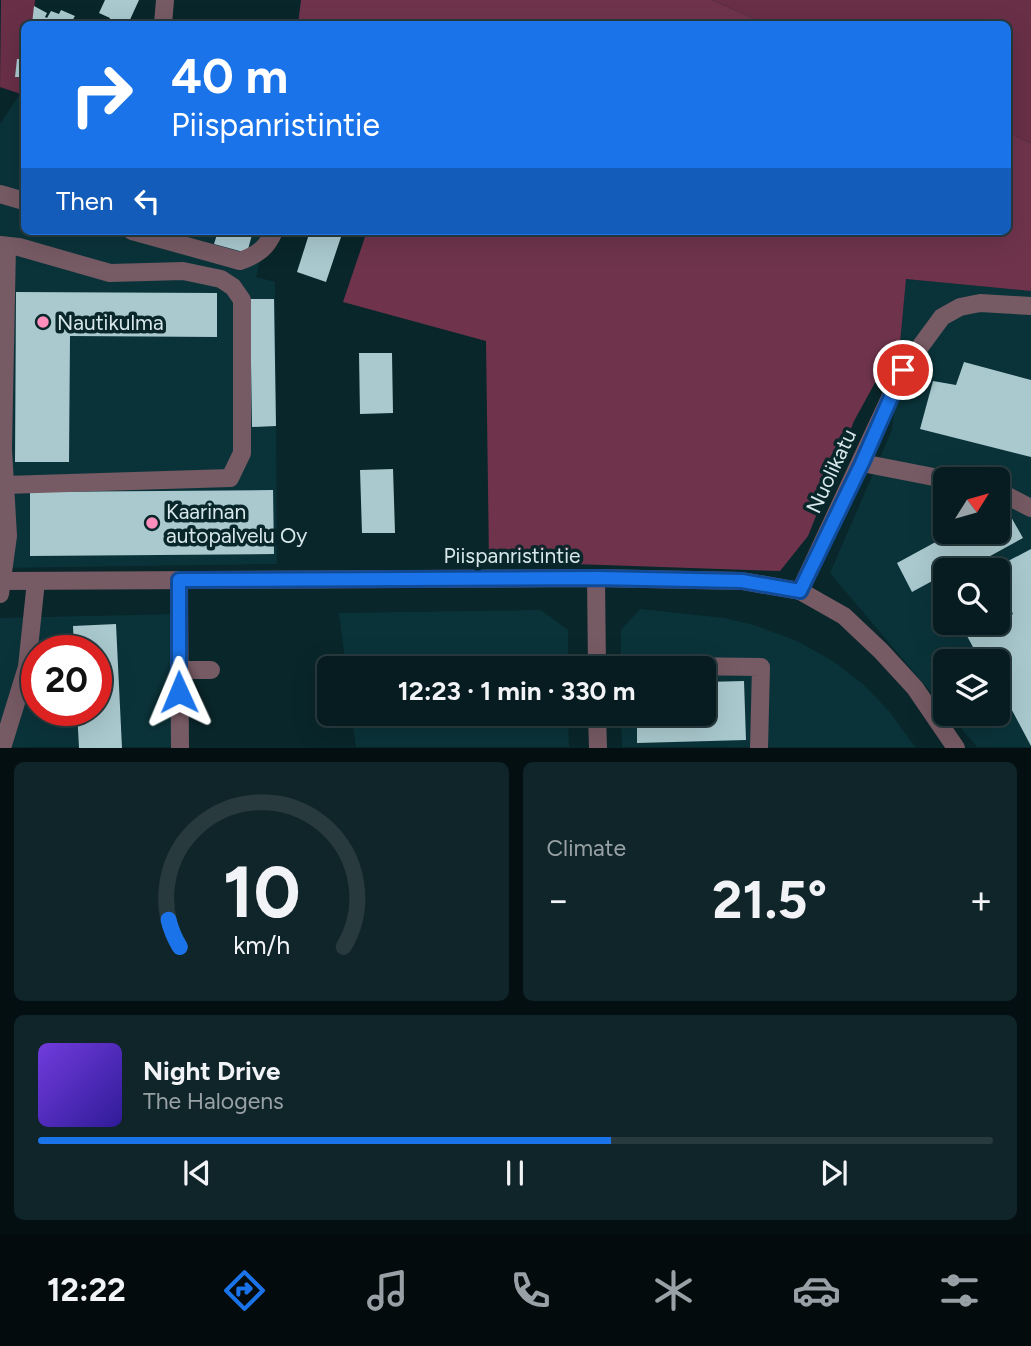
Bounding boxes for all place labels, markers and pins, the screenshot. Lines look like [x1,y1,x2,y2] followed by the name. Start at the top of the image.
[57,310,164,335] place label: Nautikulma
[35,314,51,330] marker: Nautikulma
[873,340,933,400] pin
[166,499,307,548] place label: Kaarinan autopalvelu Oy
[144,515,160,531] marker: Kaarinan autopalvelu Oy

